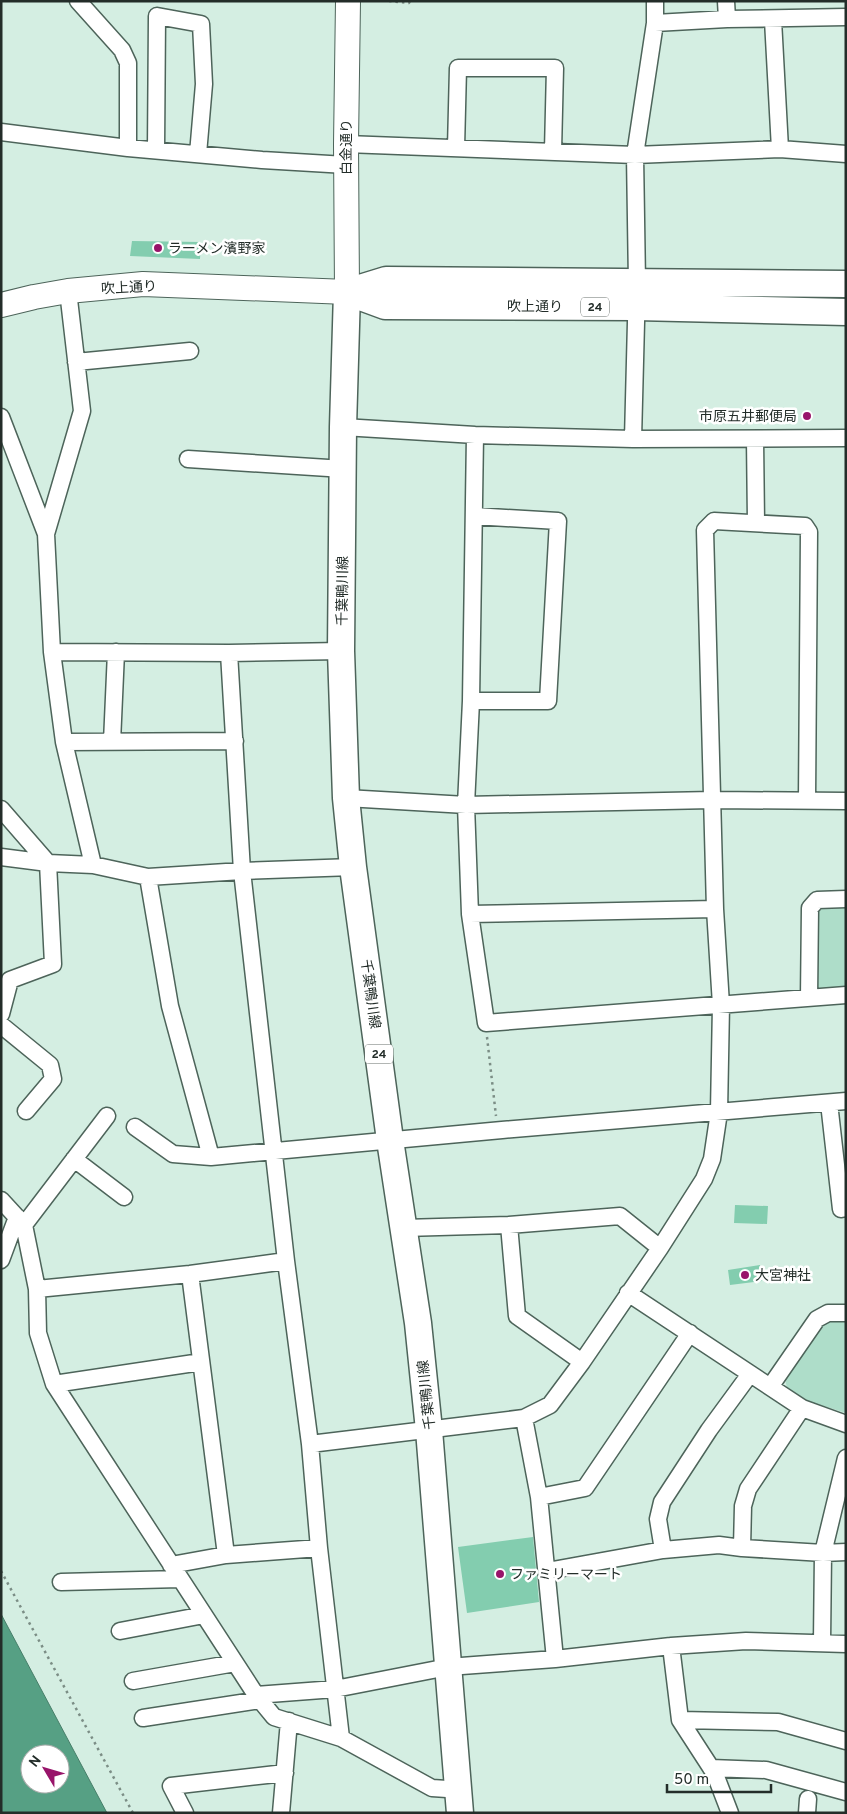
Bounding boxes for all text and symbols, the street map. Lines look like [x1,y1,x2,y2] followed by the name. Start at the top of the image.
[339,119,356,175] street label: 白金通り
[168,241,265,258] place label: ラーメン濱野家
[152,242,164,254] marker: ラーメン濱野家
[101,279,157,298] street label: 吹上通り
[581,298,609,316] road number: 24
[507,299,563,316] street label: 吹上通り
[699,408,797,426] place label: 市原五井郵便局
[801,410,813,422] marker: 市原五井郵便局
[334,556,353,626] street label: 千葉鴨川線
[356,958,383,1030] street label: 千葉鴨川線
[365,1044,393,1064] road number: 24
[755,1268,811,1285] place label: 大宮神社
[739,1269,751,1281] marker: 大宮神社
[415,1359,440,1431] street label: 千葉鴨川線
[510,1567,622,1584] place label: ファミリーマート
[494,1568,506,1580] marker: ファミリーマート
[20,1744,70,1794] north arrow
[26,1753,46,1771] text: N
[667,1762,771,1794] scale bar
[674,1771,709,1790] text: 50 m

